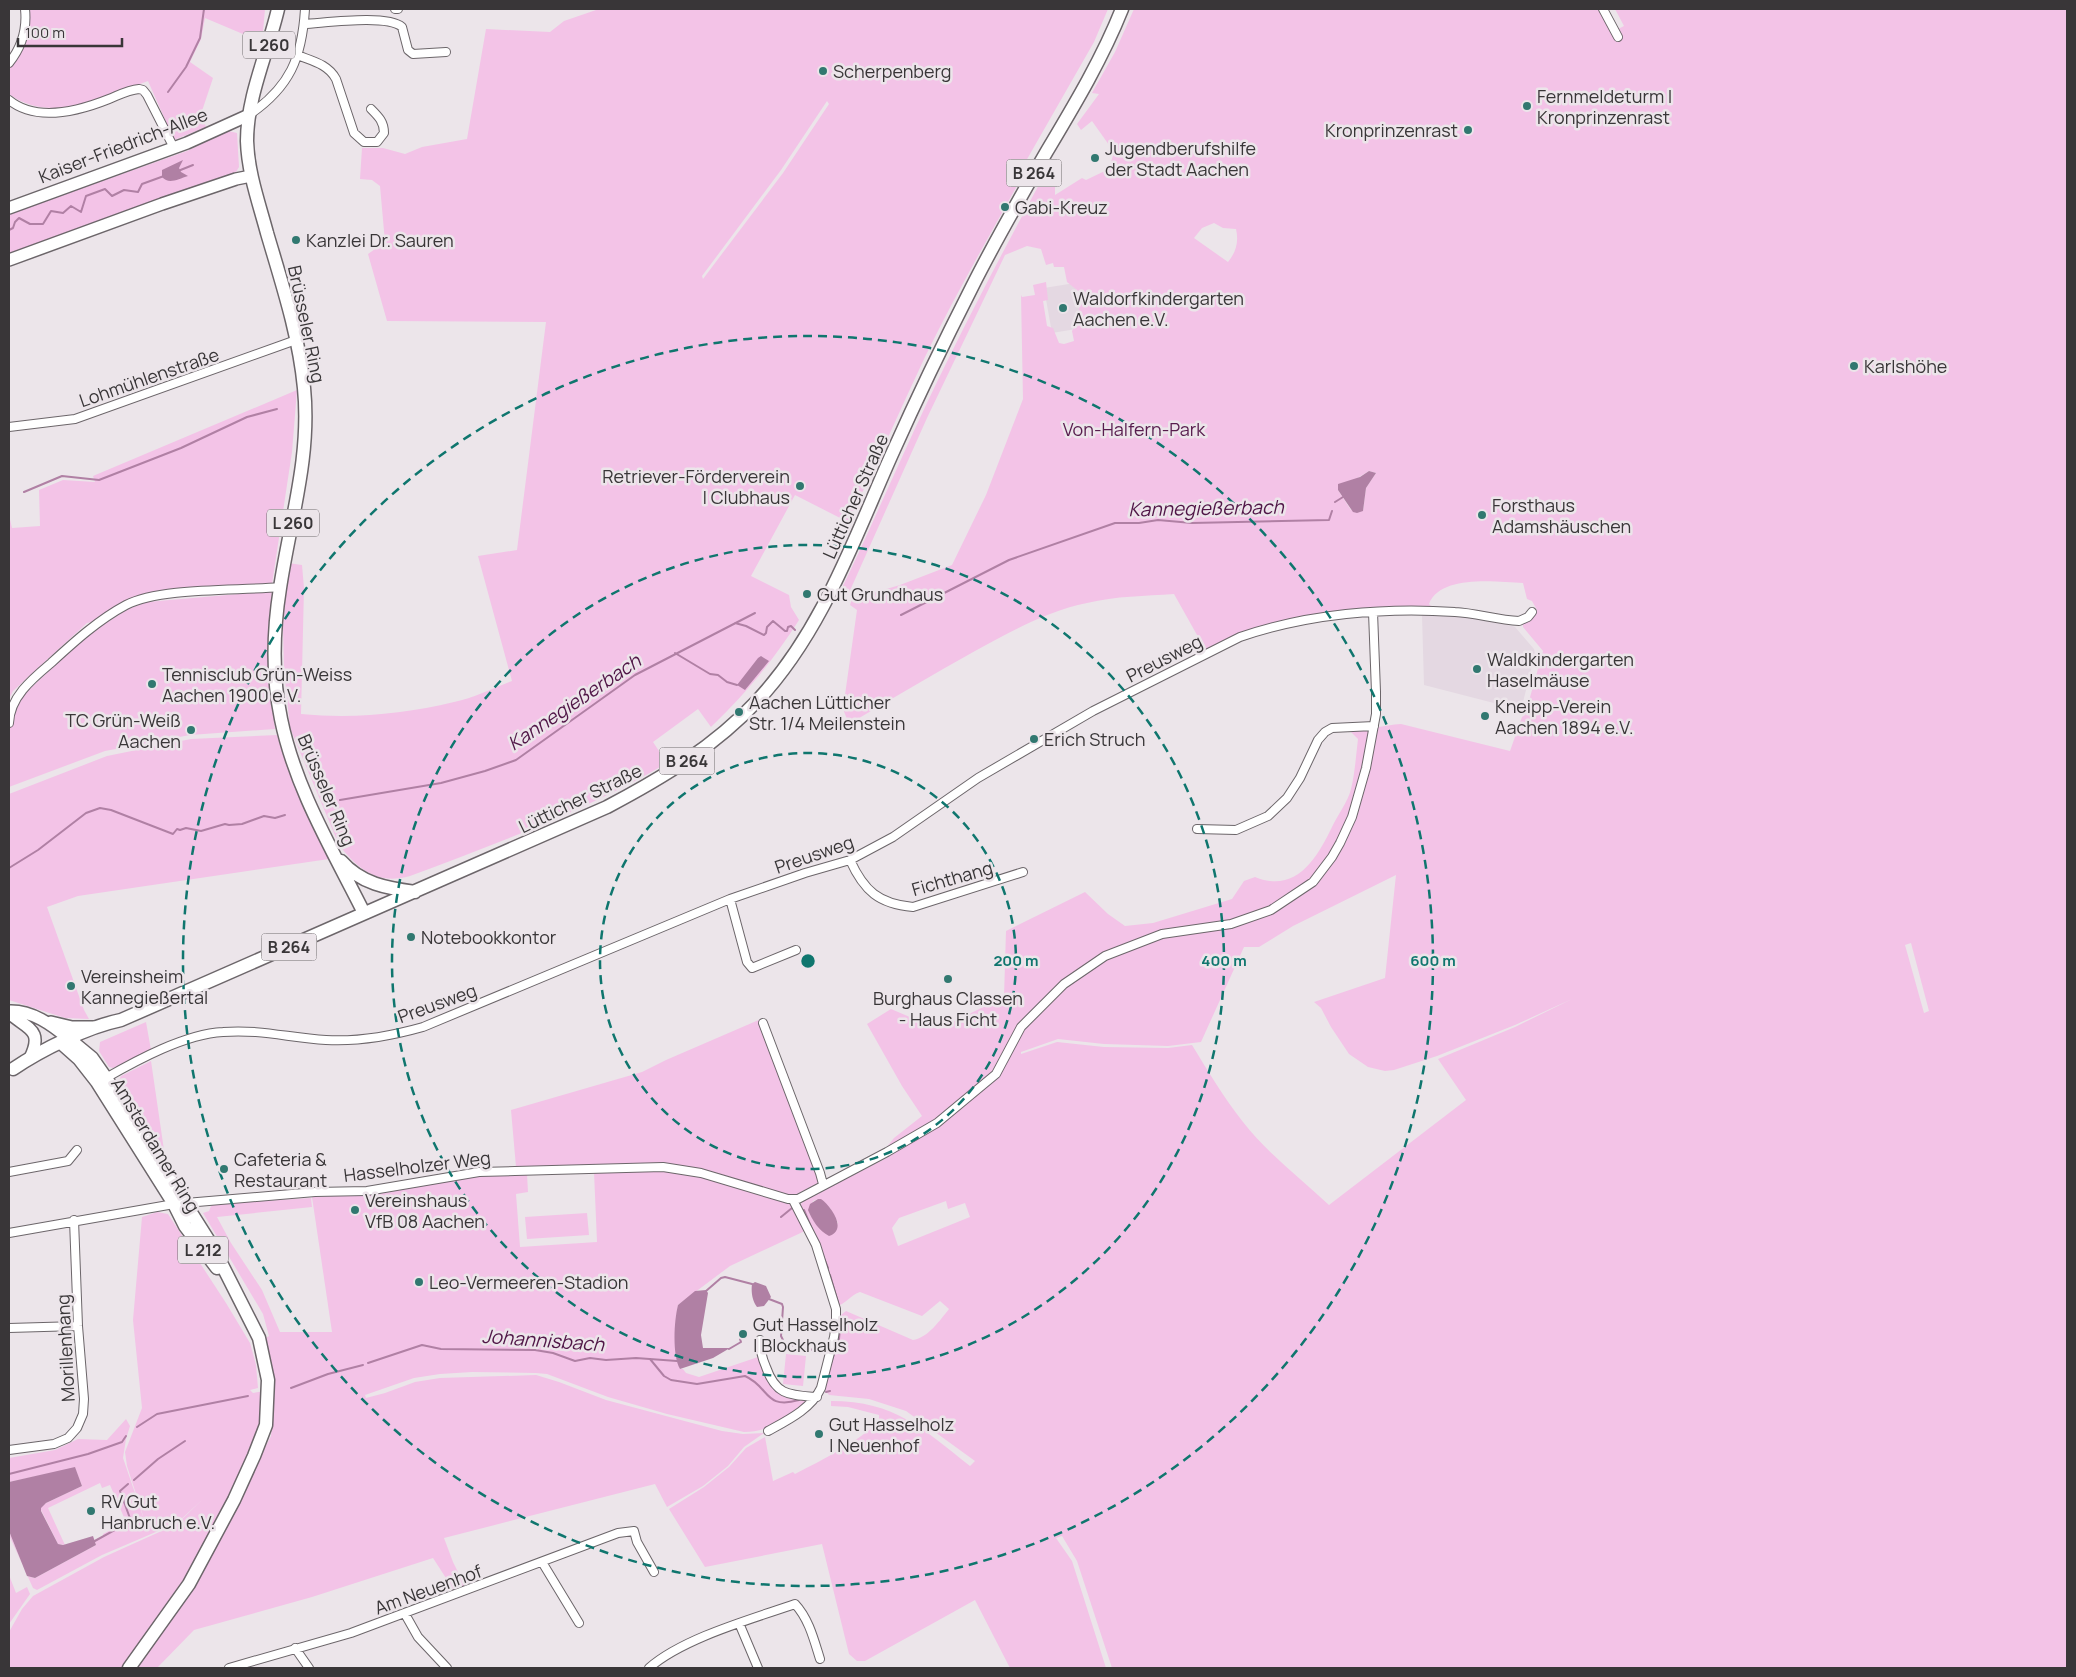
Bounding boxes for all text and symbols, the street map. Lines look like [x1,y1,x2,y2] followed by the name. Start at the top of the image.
[18,15,121,47] scale bar
[25,22,65,43] text: 100 m
[243,32,295,58] road number: L 260
[833,59,951,83] place label: Scherpenberg
[817,65,829,77] marker: Scherpenberg
[1537,84,1672,129] place label: Fernmeldeturm | Kronprinzenrast
[1521,100,1533,112] marker: Fernmeldeturm | Kronprinzenrast
[35,102,211,188] street label: Kaiser-Friedrich-Allee
[1325,118,1458,142] place label: Kronprinzenrast
[1462,124,1474,136] marker: Kronprinzenrast
[1105,136,1256,181] place label: Jugendberufshilfe der Stadt Aachen
[1089,152,1101,164] marker: Jugendberufshilfe der Stadt Aachen
[1006,160,1062,187] road number: B 264
[1015,195,1108,219] place label: Gabi-Kreuz
[999,201,1011,213] marker: Gabi-Kreuz
[306,228,454,252] place label: Kanzlei Dr. Sauren
[290,234,302,246] marker: Kanzlei Dr. Sauren
[283,263,331,385] street label: Brüsseler Ring
[1073,286,1244,331] place label: Waldorfkindergarten Aachen e.V.
[1057,302,1069,314] marker: Waldorfkindergarten Aachen e.V.
[76,342,222,412] street label: Lohmühlenstraße
[1864,354,1947,378] place label: Karlshöhe
[1848,360,1860,372] marker: Karlshöhe
[1063,417,1206,441] park label: Von-Halfern-Park
[817,430,893,562] street label: Lütticher Straße
[602,464,790,509] place label: Retriever-Förderverein | Clubhaus
[794,480,806,492] marker: Retriever-Förderverein | Clubhaus
[1492,493,1631,538] place label: Forsthaus Adamshäuschen
[1128,494,1285,522] water label: Kannegießerbach
[267,509,319,536] road number: L 260
[1476,509,1488,521] marker: Forsthaus Adamshäuschen
[817,582,943,606] place label: Gut Grundhaus
[801,588,813,600] marker: Gut Grundhaus
[1122,629,1206,687] street label: Preusweg
[502,647,646,756] water label: Kannegießerbach
[1487,647,1634,692] place label: Waldkindergarten Haselmäuse
[162,662,352,707] place label: Tennisclub Grün-Weiss Aachen 1900 e.V.
[1471,663,1483,675] marker: Waldkindergarten Haselmäuse
[146,678,158,690] marker: Tennisclub Grün-Weiss Aachen 1900 e.V.
[749,690,905,735] place label: Aachen Lütticher Str. 1/4 Meilenstein
[1495,694,1634,739] place label: Kneipp-Verein Aachen 1894 e.V.
[733,706,745,718] marker: Aachen Lütticher Str. 1/4 Meilenstein
[65,708,181,753] place label: TC Grün-Weiß Aachen
[1479,710,1491,722] marker: Kneipp-Verein Aachen 1894 e.V.
[185,724,197,736] marker: TC Grün-Weiß Aachen
[1044,727,1145,751] place label: Erich Struch
[293,730,361,850] street label: Brüsseler Ring
[1028,733,1040,745] marker: Erich Struch
[660,748,714,774] road number: B 264
[514,758,646,838] street label: Lütticher Straße
[771,829,857,879] street label: Preusweg
[909,855,995,901] street label: Fichthang
[421,925,557,949] place label: Notebookkontor
[405,931,417,943] marker: Notebookkontor
[262,934,316,960] road number: B 264
[993,950,1039,971] text: 200 m
[1201,950,1247,971] text: 400 m
[1410,950,1456,971] text: 600 m
[799,952,817,970] centre of rings
[81,964,208,1009] place label: Vereinsheim Kannegießertal
[942,973,954,985] marker: Burghaus Classen - Haus Ficht
[394,978,480,1028] street label: Preusweg
[65,980,77,992] marker: Vereinsheim Kannegießertal
[873,986,1023,1031] place label: Burghaus Classen - Haus Ficht
[106,1073,206,1217] street label: Amsterdamer Ring
[342,1145,492,1187] street label: Hasselholzer Weg
[234,1147,327,1192] place label: Cafeteria & Restaurant
[218,1163,230,1175] marker: Cafeteria & Restaurant
[365,1188,485,1233] place label: Vereinshaus VfB 08 Aachen
[349,1204,361,1216] marker: Vereinshaus VfB 08 Aachen
[178,1236,228,1264] road number: L 212
[429,1270,628,1294] place label: Leo-Vermeeren-Stadion
[413,1276,425,1288] marker: Leo-Vermeeren-Stadion
[50,1294,80,1402] street label: Morillenhang
[753,1312,878,1357] place label: Gut Hasselholz | Blockhaus
[481,1323,606,1357] water label: Johannisbach
[737,1328,749,1340] marker: Gut Hasselholz | Blockhaus
[829,1412,954,1457] place label: Gut Hasselholz | Neuenhof
[813,1428,825,1440] marker: Gut Hasselholz | Neuenhof
[101,1489,215,1534] place label: RV Gut Hanbruch e.V.
[85,1505,97,1517] marker: RV Gut Hanbruch e.V.
[371,1558,486,1620] street label: Am Neuenhof

